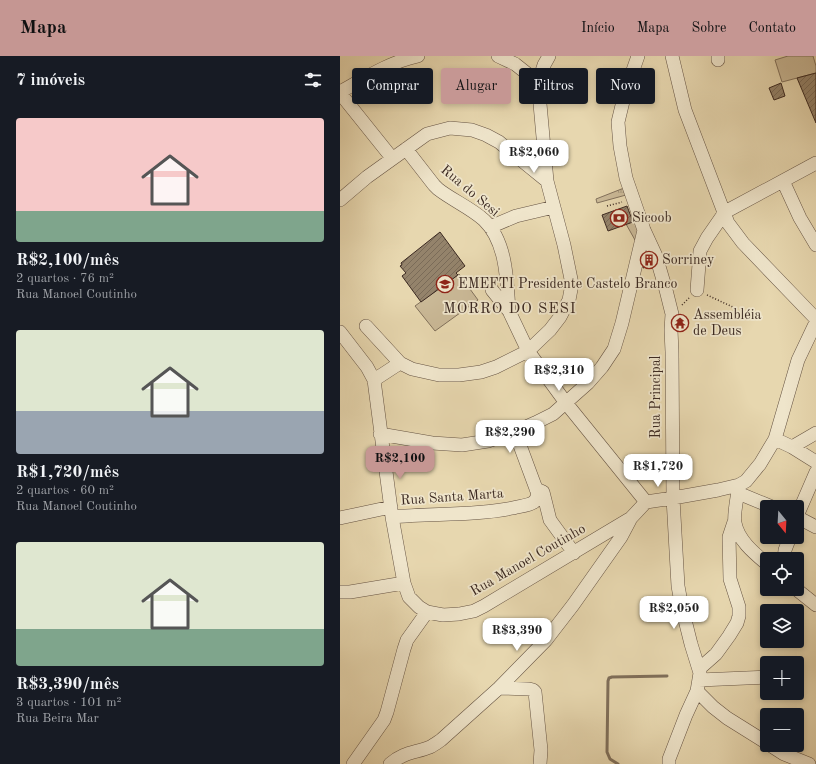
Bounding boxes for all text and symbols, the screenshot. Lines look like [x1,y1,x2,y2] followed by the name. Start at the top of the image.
[20,19,67,38] text: Mapa
[581,21,615,35] text: Início
[637,21,669,35] text: Mapa
[691,21,726,35] text: Sobre
[748,21,796,35] text: Contato
[352,68,433,104] chip: Comprar
[441,68,511,104] chip: Alugar
[519,68,588,104] chip: Filtros
[596,68,655,104] chip: Novo
[302,69,324,91] icon: filters
[16,72,85,89] text: 7 imóveis
[497,140,571,174] pin: R$2,060
[134,144,206,216] icon: home
[509,146,559,159] text: R$2,060
[438,163,502,219] street label: Rua do Sesi
[609,208,629,228] bank icon: Sicoob
[632,211,672,225] place label: Sicoob
[639,250,659,270] building icon: Sorriney
[16,252,119,269] text: R$2,100/mês
[662,253,715,267] place label: Sorriney
[16,272,114,285] text: 2 quartos · 76 m²
[435,274,455,294] school or university icon: EMEFTI Presidente Castelo Branco
[458,277,677,291] place label: EMEFTI Presidente Castelo Branco
[16,288,137,301] text: Rua Manoel Coutinho
[443,302,577,317] district label: MORRO DO SESI
[693,308,762,338] place label: Assembléia de Deus
[670,313,690,333] temple icon: Assembléia de Deus
[649,355,663,438] street label: Rua Principal
[134,356,206,428] icon: home
[522,358,596,392] pin: R$2,310
[534,364,584,377] text: R$2,310
[473,420,547,454] pin: R$2,290
[485,426,535,439] text: R$2,290
[363,446,437,480] pin: R$2,100
[375,452,425,465] text: R$2,100
[621,454,695,488] pin: R$1,720
[633,460,683,473] text: R$1,720
[16,464,119,481] text: R$1,720/mês
[16,484,114,497] text: 2 quartos · 60 m²
[400,486,504,508] street label: Rua Santa Marta
[16,500,137,513] text: Rua Manoel Coutinho
[760,500,804,544] north arrow
[760,500,804,752] map controls
[468,521,588,599] street label: Rua Manoel Coutinho
[760,552,804,596] button: locate
[134,568,206,640] icon: home
[637,596,711,630] pin: R$2,050
[649,602,699,615] text: R$2,050
[760,604,804,648] button: layers
[480,618,554,652] pin: R$3,390
[492,624,542,637] text: R$3,390
[760,656,804,700] button: +
[16,676,119,693] text: R$3,390/mês
[16,696,121,709] text: 3 quartos · 101 m²
[760,708,804,752] button: −
[16,712,99,725] text: Rua Beira Mar

